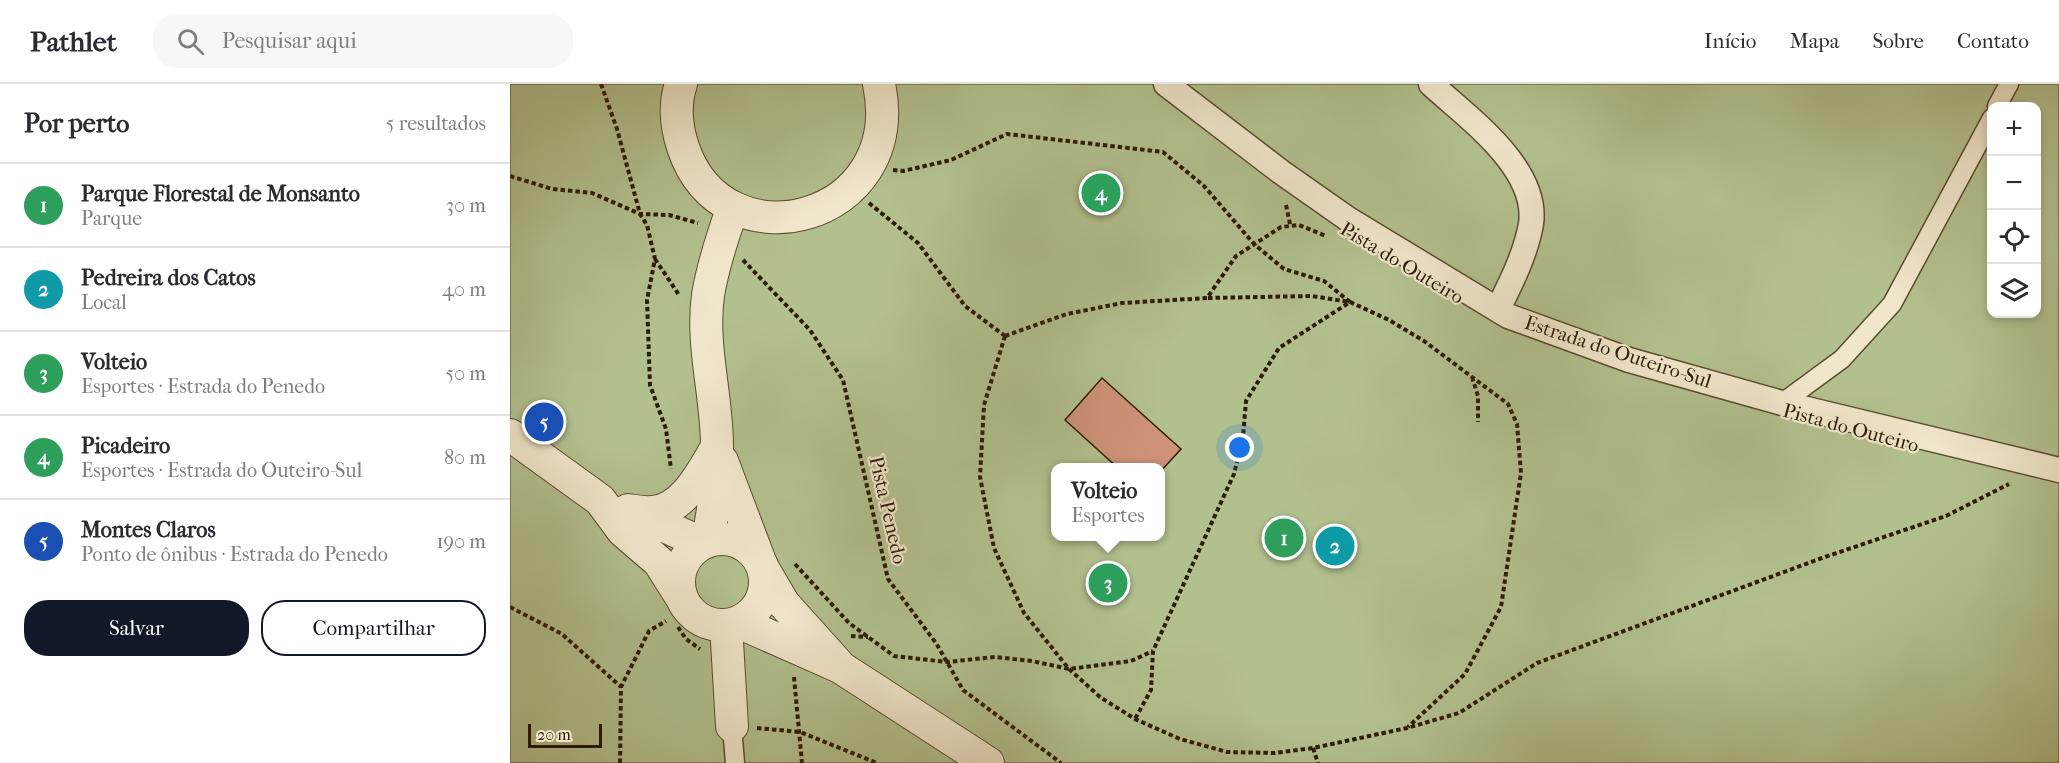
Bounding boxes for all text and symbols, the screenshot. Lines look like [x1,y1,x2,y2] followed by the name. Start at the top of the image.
[153,14,573,68] search box
[30,25,117,58] text: Pathlet
[174,25,207,58] icon: search
[222,28,357,54] text: Pesquisar aqui
[1704,29,1756,53] text: Início
[1789,29,1839,53] text: Mapa
[1872,29,1924,53] text: Sobre
[1957,29,2029,53] text: Contato
[1987,102,2041,318] map controls
[1987,102,2041,156] button: +
[24,108,129,139] text: Por perto
[386,112,486,135] text: 5 resultados
[1987,156,2041,210] button: −
[1082,170,1120,216] pin: 4
[81,181,360,207] text: Parque Florestal de Monsanto
[40,194,47,217] text: 1
[446,194,486,217] text: 30 m
[81,207,142,230] text: Parque
[1987,210,2041,264] button: locate
[1336,217,1468,309] street label: Pista do Outeiro
[1987,264,2041,318] button: layers
[81,265,256,291] text: Pedreira dos Catos
[38,278,49,301] text: 2
[442,278,486,301] text: 40 m
[81,291,127,314] text: Local
[1522,311,1715,393] street label: Estrada do Outeiro-Sul
[81,349,147,375] text: Volteio
[39,362,48,385] text: 3
[445,362,486,385] text: 50 m
[81,375,325,398] text: Esportes · Estrada do Penedo
[1780,399,1922,457] street label: Pista do Outeiro
[525,400,564,444] pin: 5
[81,433,170,459] text: Picadeiro
[1225,433,1254,462] your location
[38,446,49,469] text: 4
[444,446,486,469] text: 80 m
[864,454,912,566] street label: Pista Penedo
[81,459,362,482] text: Esportes · Estrada do Outeiro-Sul
[1051,463,1165,541] popup
[1071,478,1137,504] text: Volteio
[1071,504,1145,527] text: Esportes
[1264,516,1304,560] pin: 1
[81,517,216,543] text: Montes Claros
[1316,524,1354,568] pin: 2
[39,530,48,553] text: 5
[436,530,486,553] text: 190 m
[81,543,388,566] text: Ponto de ônibus · Estrada do Penedo
[1088,560,1128,606] pin: 3
[24,600,249,656] button: Salvar
[261,600,486,656] button: Compartilhar
[528,721,602,748] scale bar
[537,725,571,744] text: 20 m

